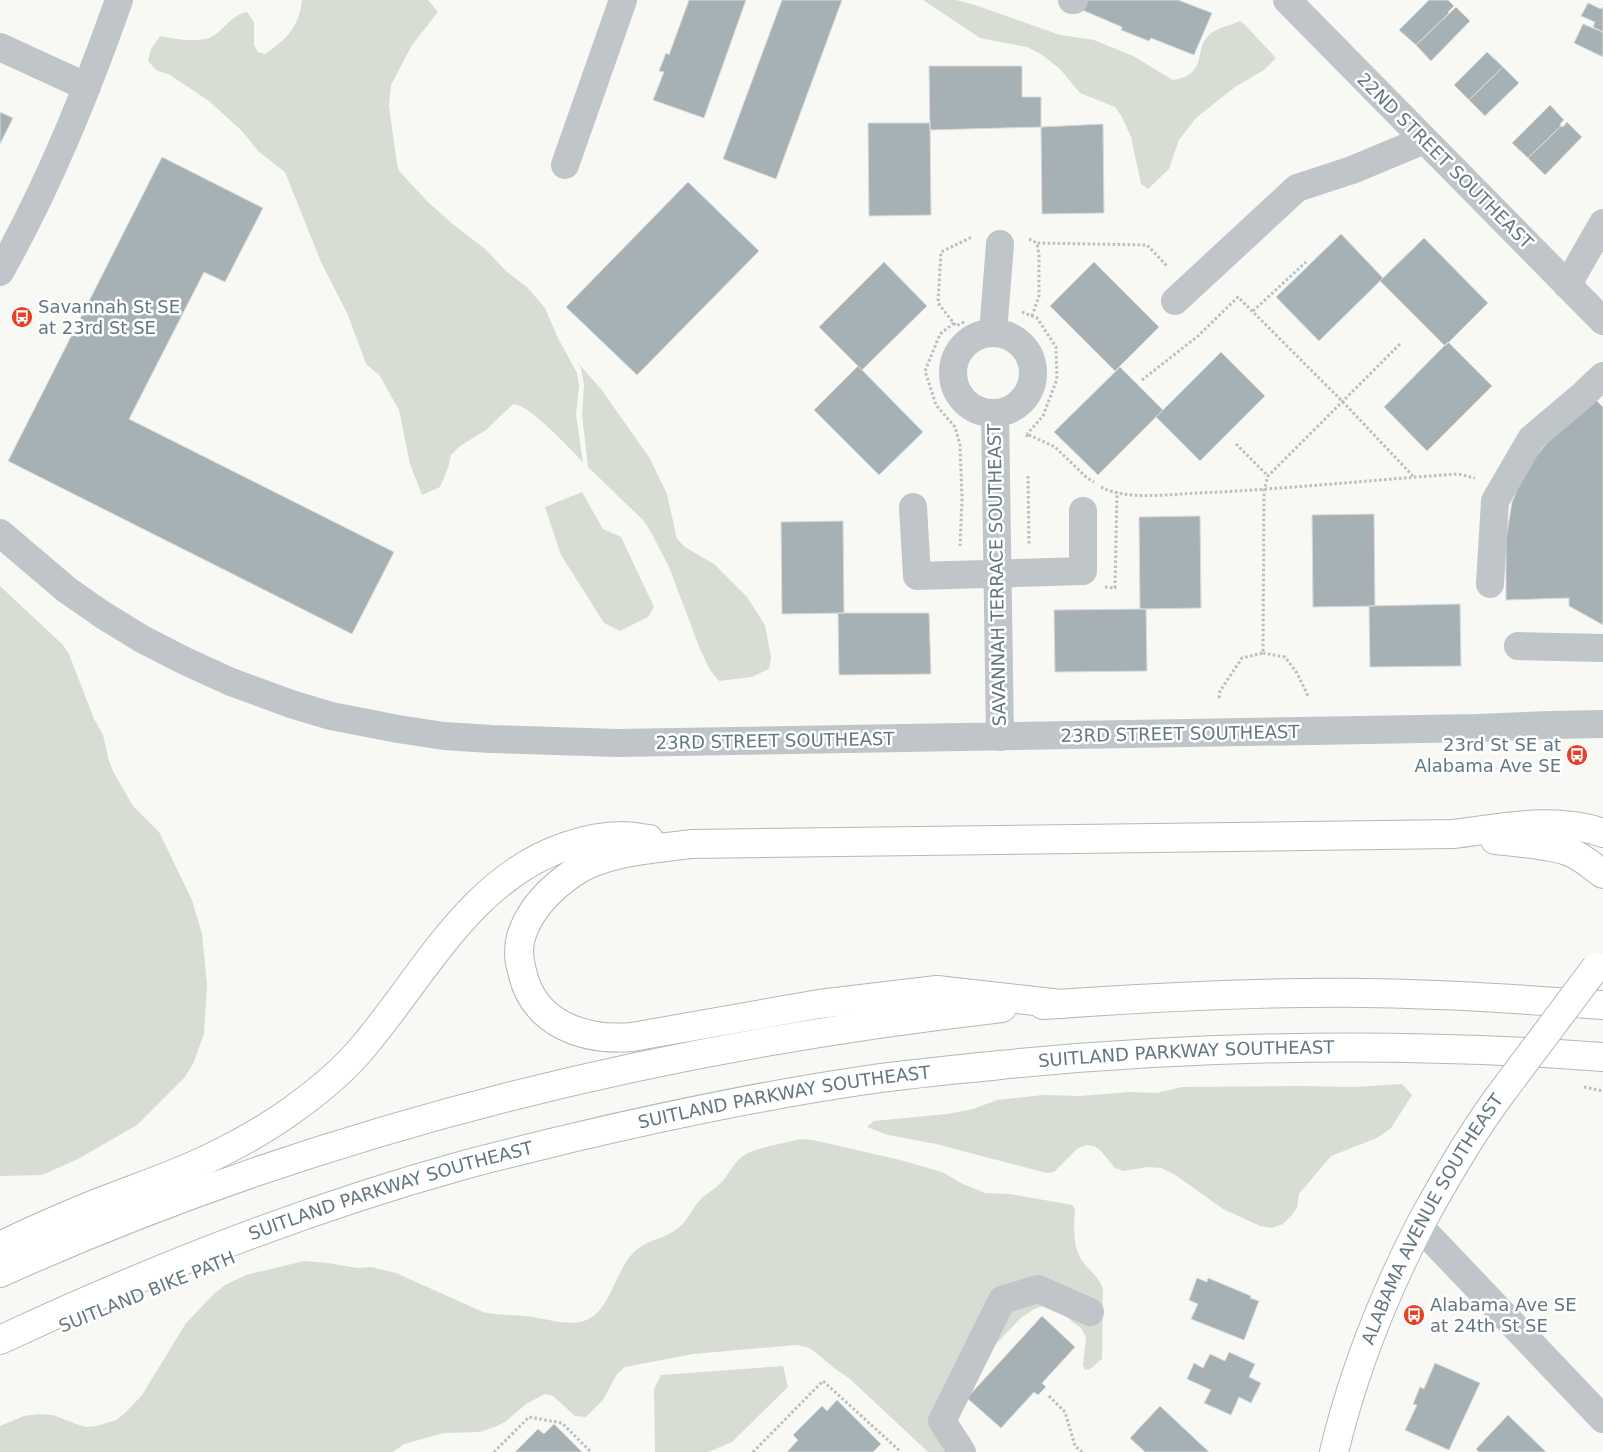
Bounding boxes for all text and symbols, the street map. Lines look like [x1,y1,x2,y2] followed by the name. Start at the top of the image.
[1353,68,1538,254] street label: 22ND STREET SOUTHEAST
[38,296,180,338] place label: Savannah St SE at 23rd St SE
[10,305,34,329] bus stop icon: Savannah St SE at 23rd St SE
[983,423,1010,726] street label: SAVANNAH TERRACE SOUTHEAST
[1060,721,1301,746] street label: 23RD STREET SOUTHEAST
[655,728,896,753] street label: 23RD STREET SOUTHEAST
[1414,734,1561,776] place label: 23rd St SE at Alabama Ave SE
[1565,743,1589,767] bus stop icon: 23rd St SE at Alabama Ave SE
[1037,1037,1335,1071] street label: SUITLAND PARKWAY SOUTHEAST
[636,1061,932,1133] street label: SUITLAND PARKWAY SOUTHEAST
[1357,1089,1508,1347] street label: ALABAMA AVENUE SOUTHEAST
[246,1137,536,1244] street label: SUITLAND PARKWAY SOUTHEAST
[56,1247,238,1337] street label: SUITLAND BIKE PATH
[1430,1294,1577,1336] place label: Alabama Ave SE at 24th St SE
[1402,1303,1426,1327] bus stop icon: Alabama Ave SE at 24th St SE

